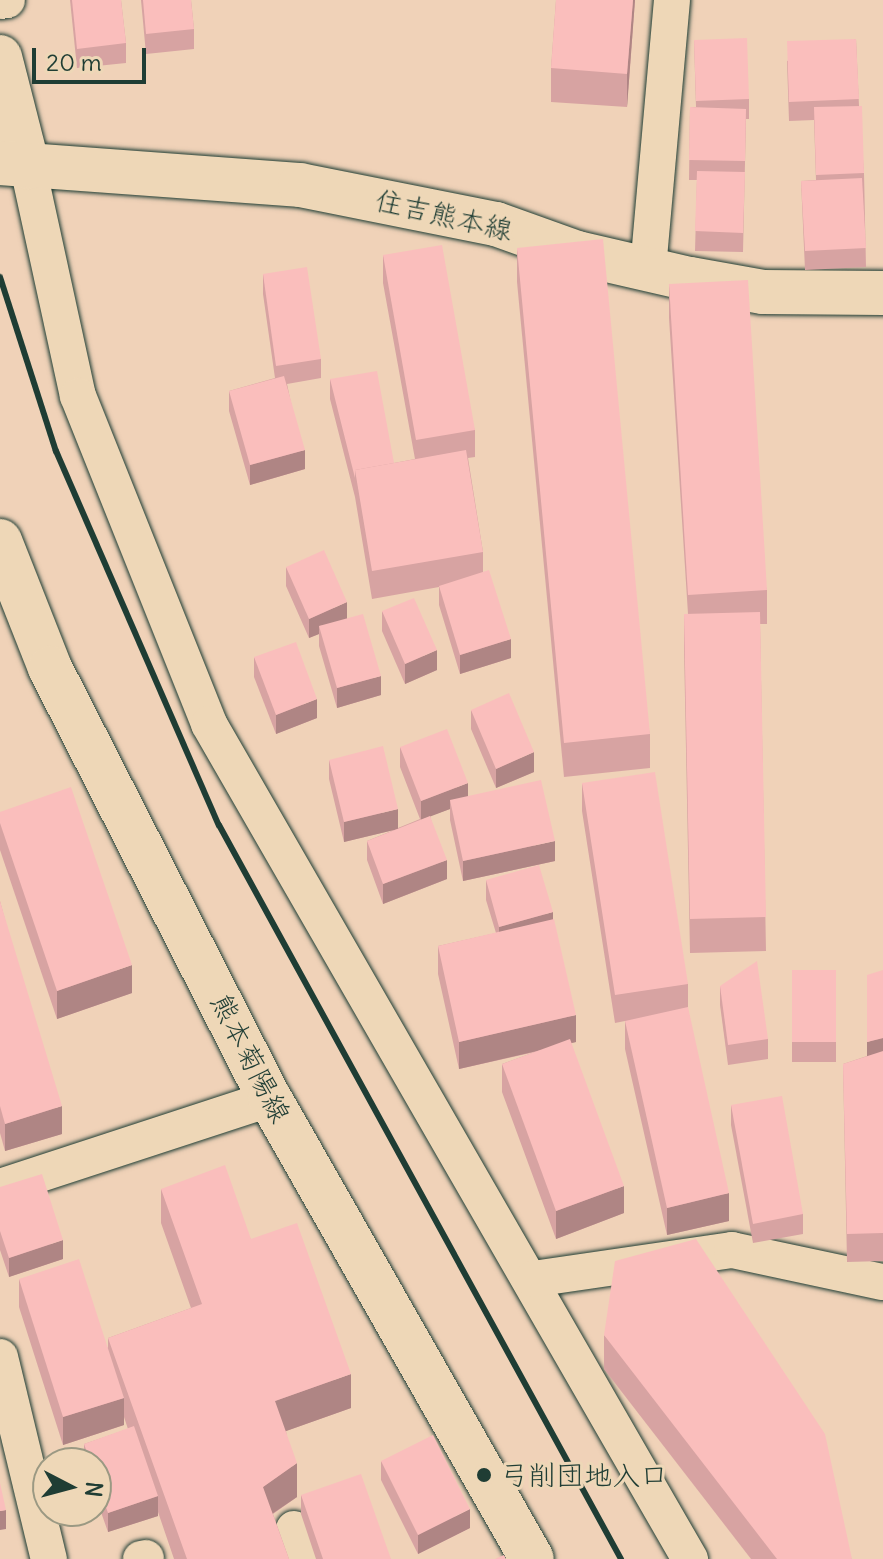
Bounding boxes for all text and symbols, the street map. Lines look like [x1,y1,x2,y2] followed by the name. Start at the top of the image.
[36,32,150,82] scale bar
[46,47,102,77] text: 20 m
[372,183,516,247] street label: 住吉熊本線
[204,988,298,1128] street label: 熊本菊陽線
[32,1447,112,1527] north arrow
[500,1458,668,1492] place label: 弓削団地入口
[475,1466,493,1484] marker: 弓削団地入口
[79,1480,109,1498] text: N

